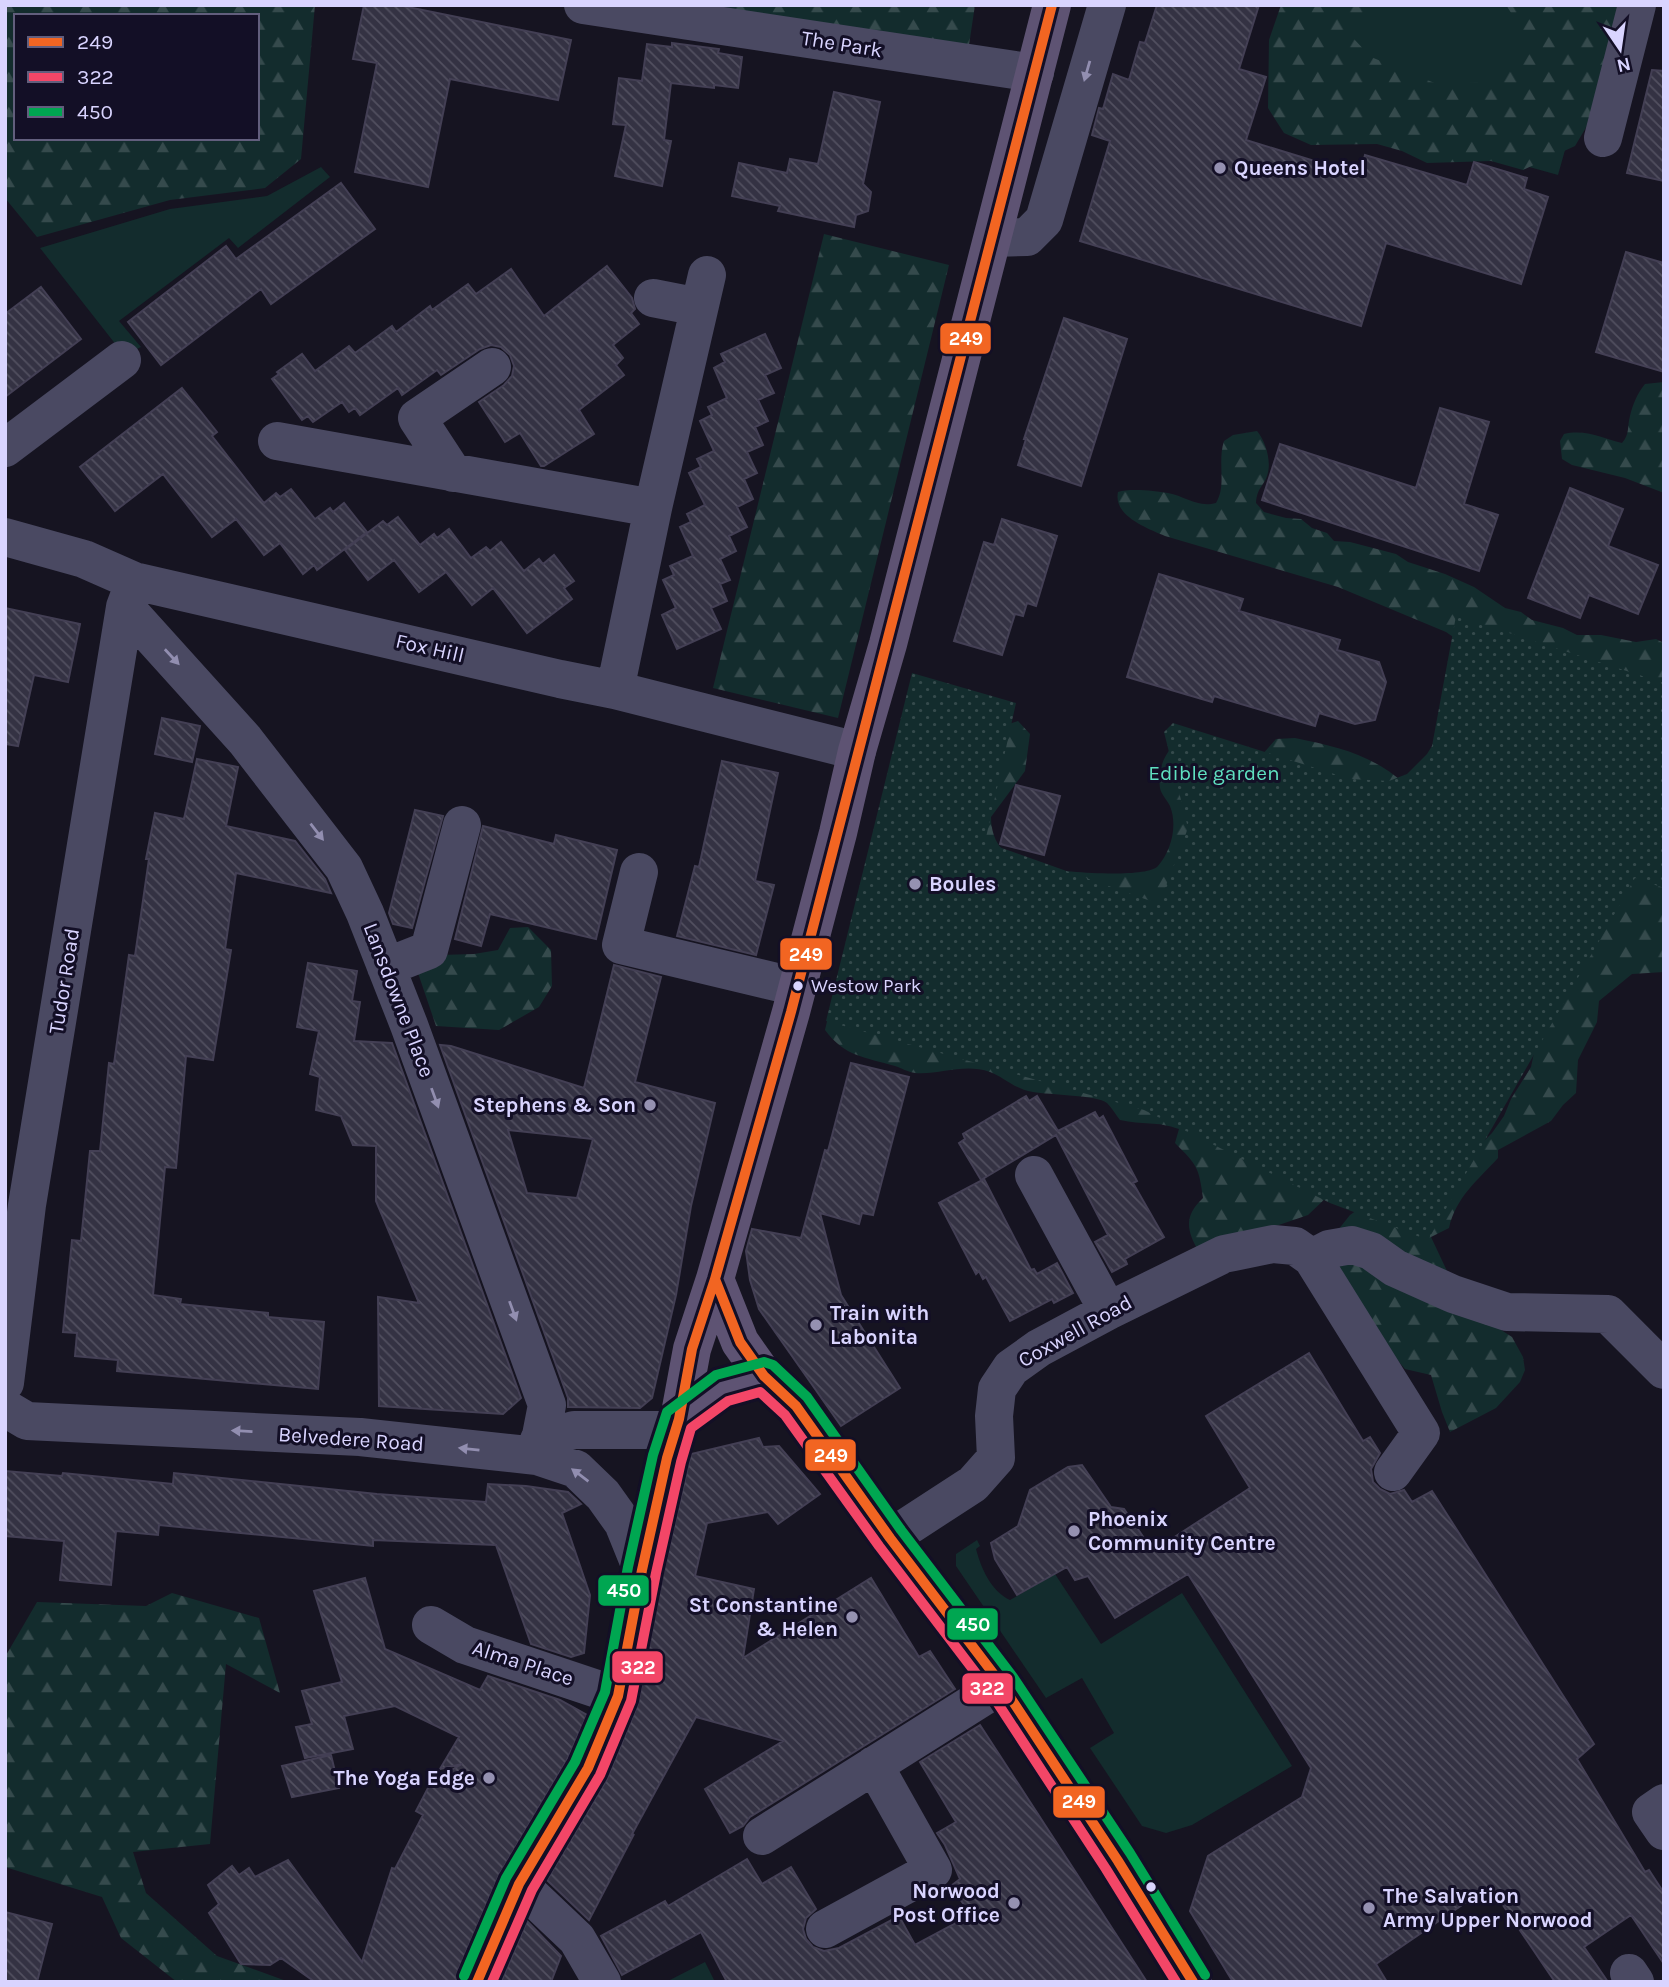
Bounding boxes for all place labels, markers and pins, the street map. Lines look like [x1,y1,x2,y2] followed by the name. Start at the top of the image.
[1234,156,1366,180] place label: Queens Hotel
[1212,160,1228,176] marker: Queens Hotel
[929,872,996,896] place label: Boules
[907,876,923,892] marker: Boules
[811,975,922,997] place label: Westow Park
[791,979,805,993] marker: Westow Park
[473,1093,636,1117] place label: Stephens & Son
[642,1097,658,1113] marker: Stephens & Son
[830,1301,929,1349] place label: Train with Labonita
[808,1317,824,1333] marker: Train with Labonita
[1088,1507,1276,1555] place label: Phoenix Community Centre
[1066,1523,1082,1539] marker: Phoenix Community Centre
[689,1593,838,1641] place label: St Constantine & Helen
[844,1609,860,1625] marker: St Constantine & Helen
[333,1766,475,1790] place label: The Yoga Edge
[481,1770,497,1786] marker: The Yoga Edge
[892,1879,1000,1927] place label: Norwood Post Office
[1144,1880,1158,1894] unlabelled marker
[1383,1884,1593,1932] place label: The Salvation Army Upper Norwood
[1006,1895,1022,1911] marker: Norwood Post Office
[1361,1900,1377,1916] marker: The Salvation Army Upper Norwood

